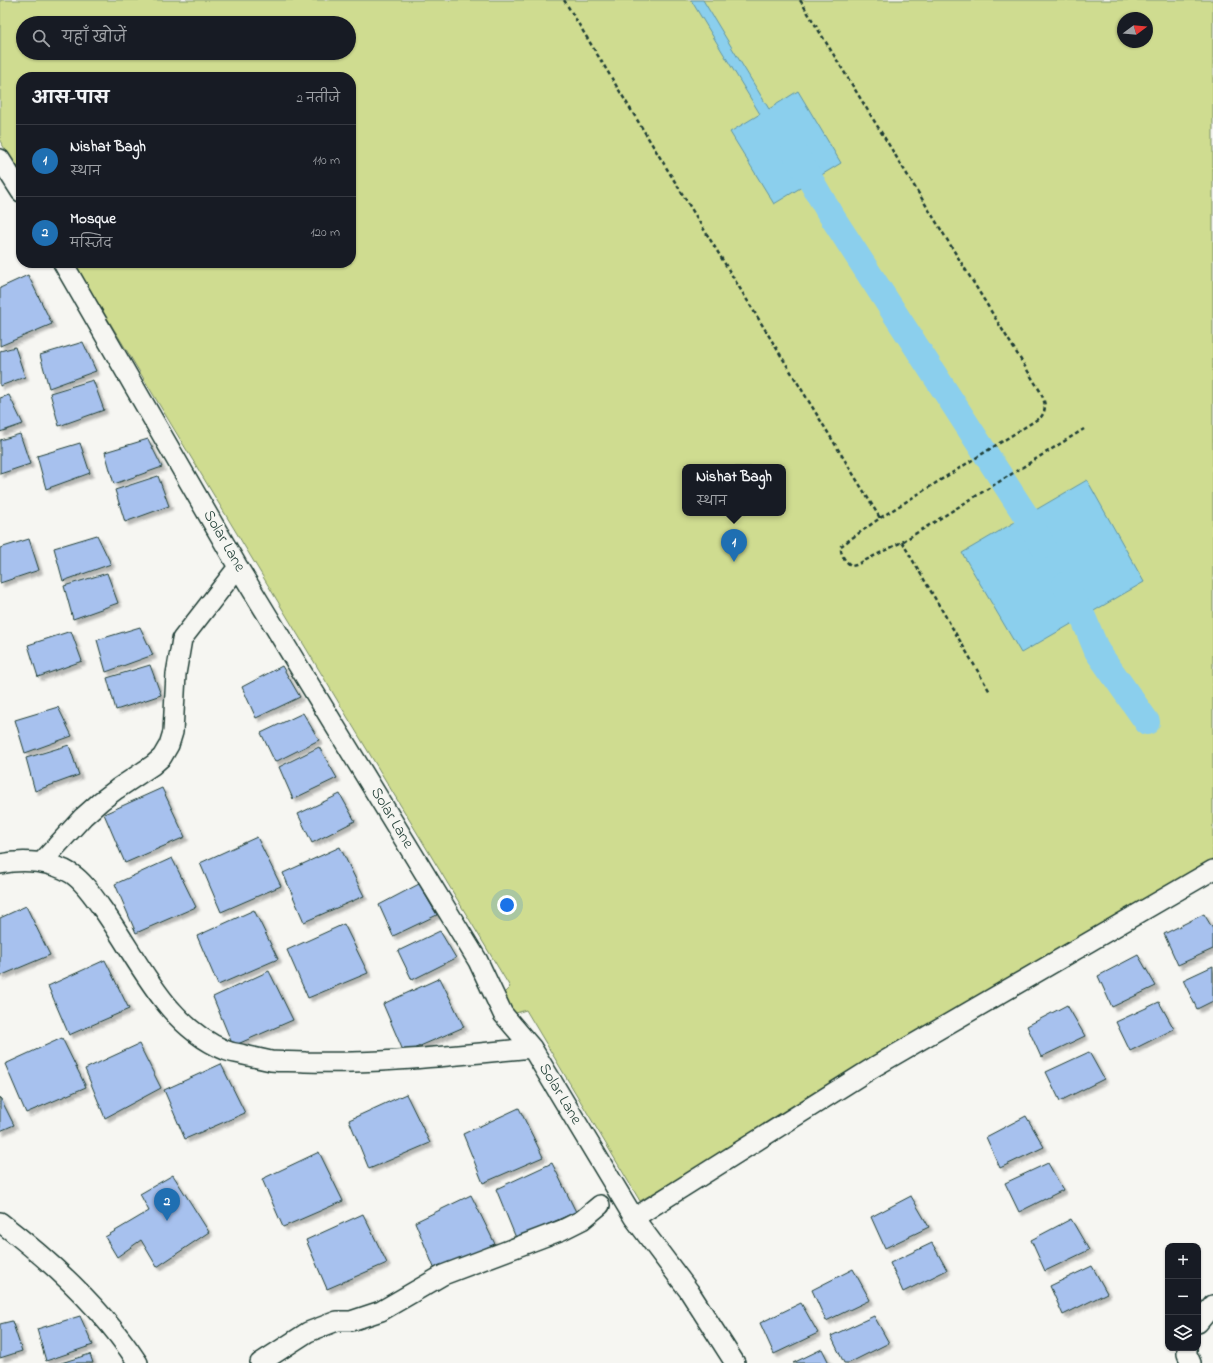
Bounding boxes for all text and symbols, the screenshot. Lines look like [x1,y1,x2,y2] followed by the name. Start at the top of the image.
[1117,12,1153,48] north arrow
[16,16,356,60] search box
[30,27,52,49] icon: search
[62,27,126,49] text: यहाँ खोजें
[32,86,109,111] text: आस-पास
[297,89,340,108] text: 2 नतीजे
[70,136,146,158] text: Nishat Bagh
[43,151,47,170] text: 1
[313,151,340,170] text: 110 m
[70,162,101,181] text: स्थान
[70,208,116,230] text: Mosque
[42,223,48,242] text: 2
[310,223,340,242] text: 120 m
[70,234,112,253] text: मस्जिद
[682,464,786,516] popup
[696,466,772,488] text: Nishat Bagh
[696,492,727,511] text: स्थान
[197,506,252,577] street label: Solar Lane
[721,529,747,562] pin: 1
[364,783,420,854] street label: Solar Lane
[497,895,517,915] your location
[532,1059,588,1130] street label: Solar Lane
[154,1188,180,1221] pin: 2
[1165,1243,1201,1351] map controls
[1165,1243,1201,1279] button: +
[1165,1279,1201,1315] button: −
[1165,1315,1201,1351] button: layers

